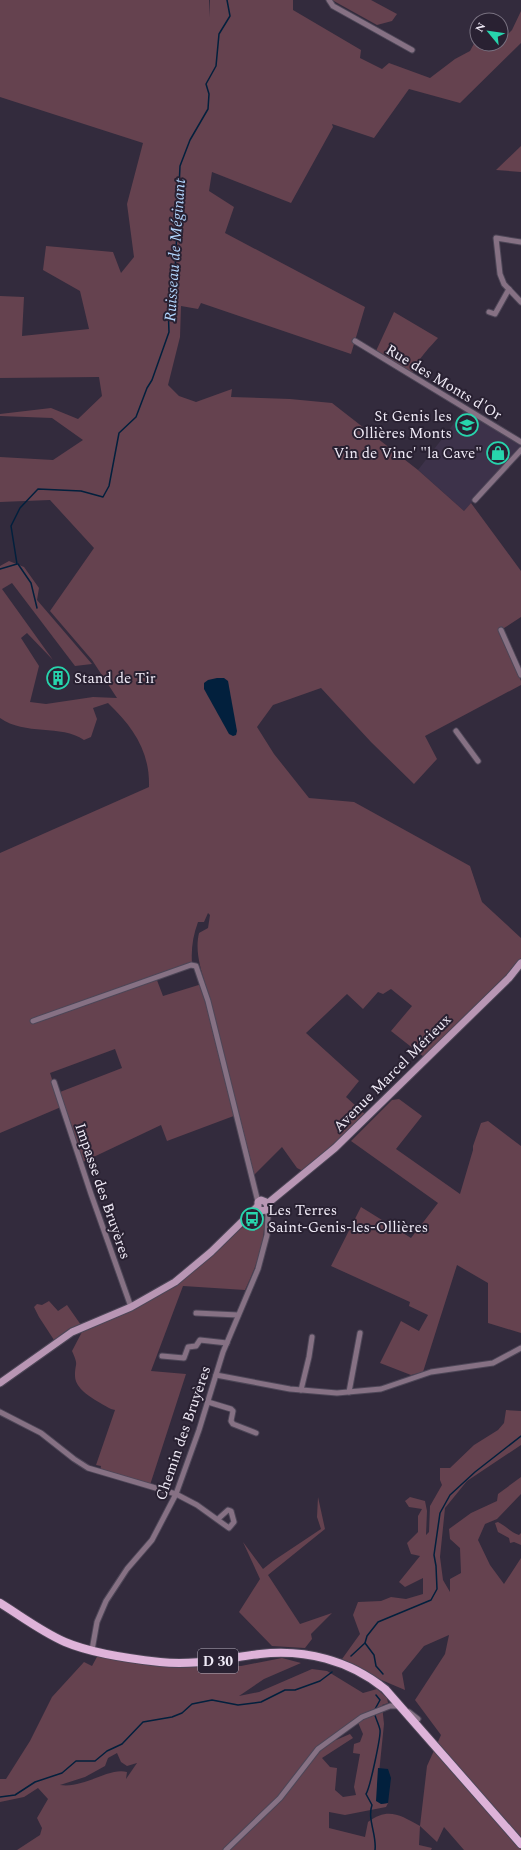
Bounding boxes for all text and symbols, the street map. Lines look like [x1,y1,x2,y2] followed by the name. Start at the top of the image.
[469,12,509,52] north arrow
[471,19,490,35] text: N
[158,177,192,322] water label: Ruisseau de Méginant
[381,339,506,426] street label: Rue des Monts d'Or
[353,405,452,445] place label: St Genis les Ollières Monts
[454,412,480,438] school or university icon: St Genis les Ollières Monts
[485,440,511,466] shop icon: Vin de Vinc' "la Cave"
[333,442,482,465] place label: Vin de Vinc' "la Cave"
[45,665,71,691] building icon: Stand de Tir
[74,667,156,690] place label: Stand de Tir
[328,1009,457,1138] street label: Avenue Marcel Mérieux
[68,1120,137,1262] street label: Impasse des Bruyères
[268,1199,428,1239] place label: Les Terres Saint-Genis-les-Ollières
[239,1206,265,1232] bus stop icon: Les Terres Saint-Genis-les-Ollières
[150,1363,217,1504] street label: Chemin des Bruyères
[198,1649,238,1673] road number: D 30

